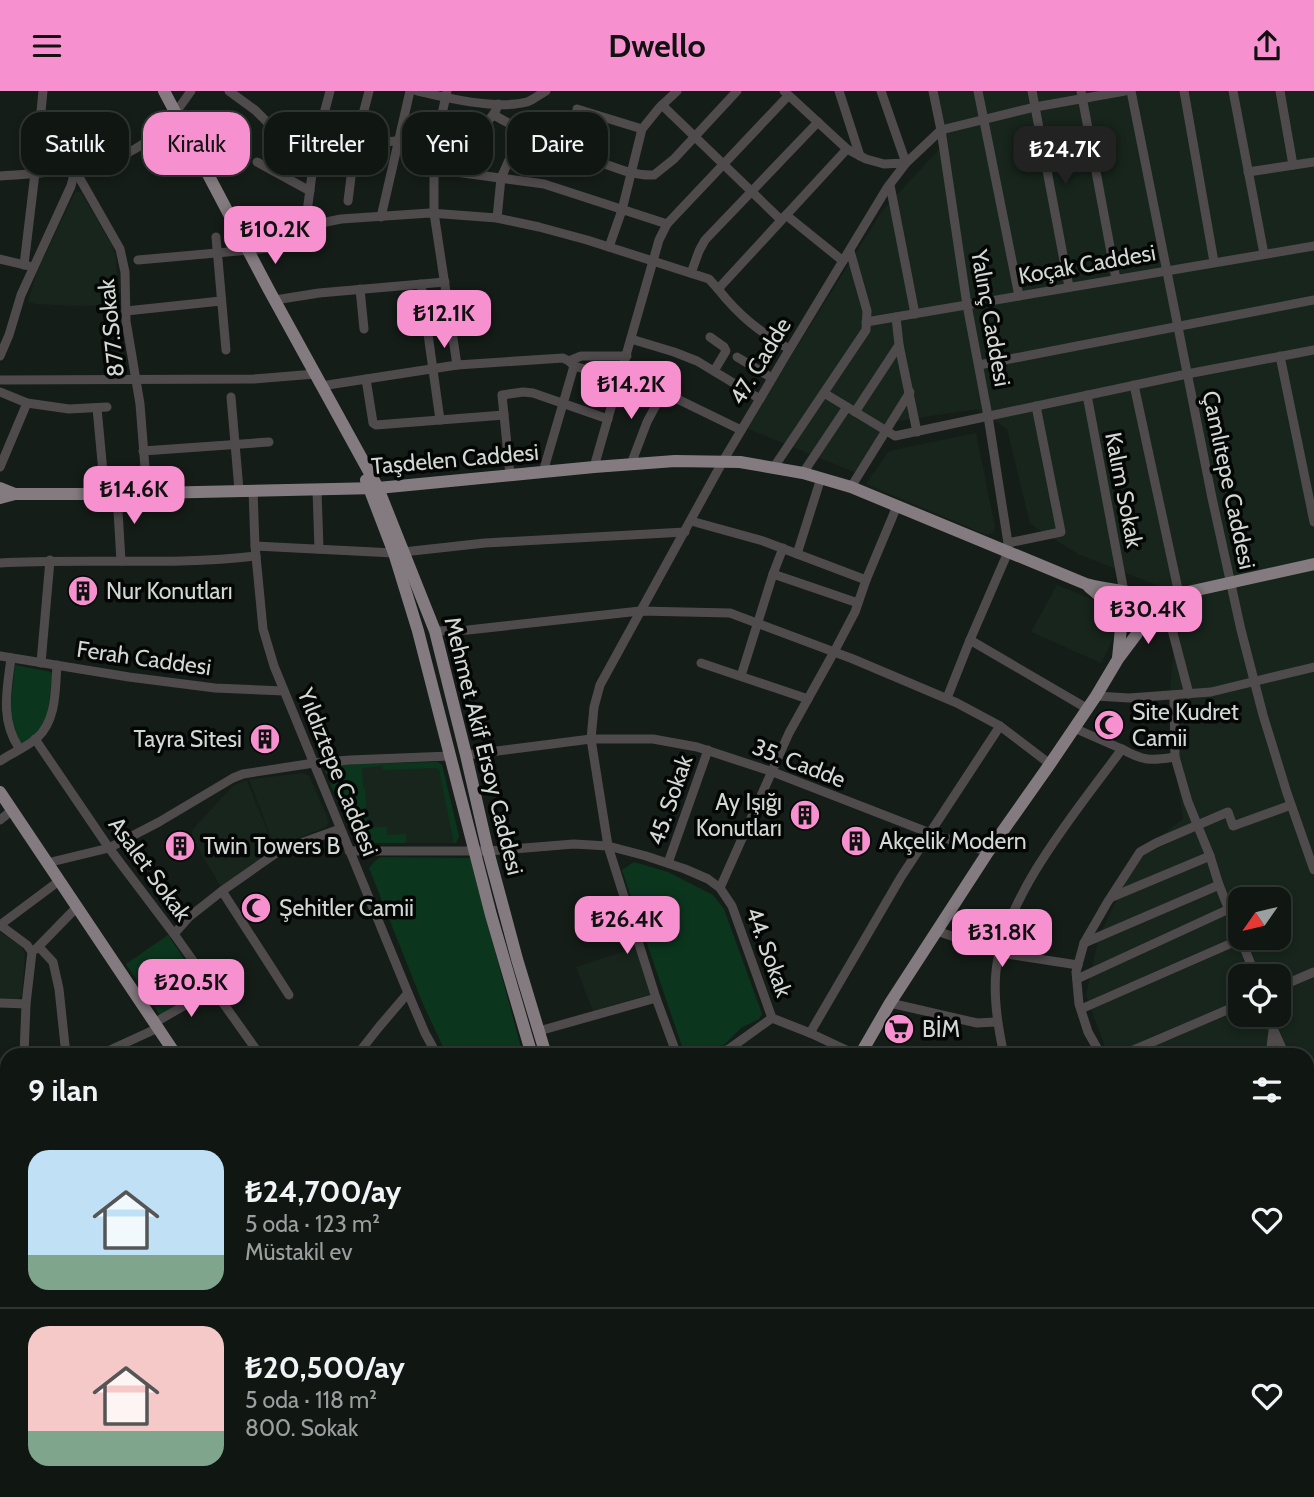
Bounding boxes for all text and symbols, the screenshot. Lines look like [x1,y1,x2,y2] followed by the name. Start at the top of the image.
[608,26,706,65] text: Dwello
[28,27,66,65] icon: menu
[1248,27,1286,65] icon: share
[21,112,129,175] chip: Satılık
[143,112,250,175] chip: Kiralık
[264,112,388,175] chip: Filtreler
[402,112,493,175] chip: Yeni
[507,112,608,175] chip: Daire
[1008,127,1122,186] pin: ₺24.7K
[1029,135,1101,163] text: ₺24.7K
[218,207,332,266] pin: ₺10.2K
[240,215,310,243] text: ₺10.2K
[1016,238,1158,290] street label: Koçak Caddesi
[965,247,1017,388] street label: Yalınç Caddesi
[92,277,130,378] street label: 877.Sokak
[387,291,501,350] pin: ₺12.1K
[413,299,475,327] text: ₺12.1K
[723,312,797,410] street label: 47. Cadde
[574,361,688,421] pin: ₺14.2K
[597,370,665,398] text: ₺14.2K
[1196,388,1262,572] street label: Çamlıtepe Caddesi
[1099,430,1149,551] street label: Kalım Sokak
[370,438,540,480] street label: Taşdelen Caddesi
[77,467,191,526] pin: ₺14.6K
[100,475,168,503] text: ₺14.6K
[66,574,100,608] building icon: Nur Konutları
[106,577,233,605] place label: Nur Konutları
[1091,587,1205,646] pin: ₺30.4K
[1110,595,1186,623] text: ₺30.4K
[438,614,530,878] street label: Mehmet Akif Ersoy Caddesi
[75,635,213,681] street label: Ferah Caddesi
[291,683,384,860] street label: Yıldıztepe Caddesi
[1132,698,1239,752] place label: Site Kudret Camii
[1092,708,1126,742] mosque icon: Site Kudret Camii
[248,722,282,756] building icon: Tayra Sitesi
[133,725,242,753] place label: Tayra Sitesi
[749,732,850,794] street label: 35. Cadde
[642,751,699,849] street label: 45. Sokak
[696,788,782,842] place label: Ay Işığı Konutları
[788,798,822,832] building icon: Ay Işığı Konutları
[103,811,198,927] street label: Asalet Sokak
[839,824,873,858] building icon: Akçelik Modern
[879,827,1027,855] place label: Akçelik Modern
[163,829,197,863] building icon: Twin Towers B
[203,832,340,860] place label: Twin Towers B
[1228,887,1292,950] north arrow
[1228,887,1291,1027] map controls
[239,891,273,925] mosque icon: Şehitler Camii
[279,894,414,922] place label: Şehitler Camii
[570,897,684,956] pin: ₺26.4K
[740,903,798,1002] street label: 44. Sokak
[591,905,663,933] text: ₺26.4K
[945,909,1059,969] pin: ₺31.8K
[968,918,1036,946] text: ₺31.8K
[134,960,248,1019] pin: ₺20.5K
[1228,964,1291,1027] button: locate
[154,968,228,996] text: ₺20.5K
[882,1012,916,1046] supermarket icon: BİM
[922,1015,960,1043] place label: BİM
[1248,1071,1286,1109] icon: filters
[28,1072,98,1109] text: 9 ilan
[245,1173,401,1210] text: ₺24,700/ay
[84,1178,168,1262] icon: home
[1248,1201,1286,1239] icon: heart
[245,1210,380,1238] text: 5 oda · 123 m²
[245,1238,353,1266] text: Müstakil ev
[245,1349,405,1386] text: ₺20,500/ay
[84,1354,168,1438] icon: home
[1248,1377,1286,1415] icon: heart
[245,1386,377,1414] text: 5 oda · 118 m²
[245,1414,358,1442] text: 800. Sokak

